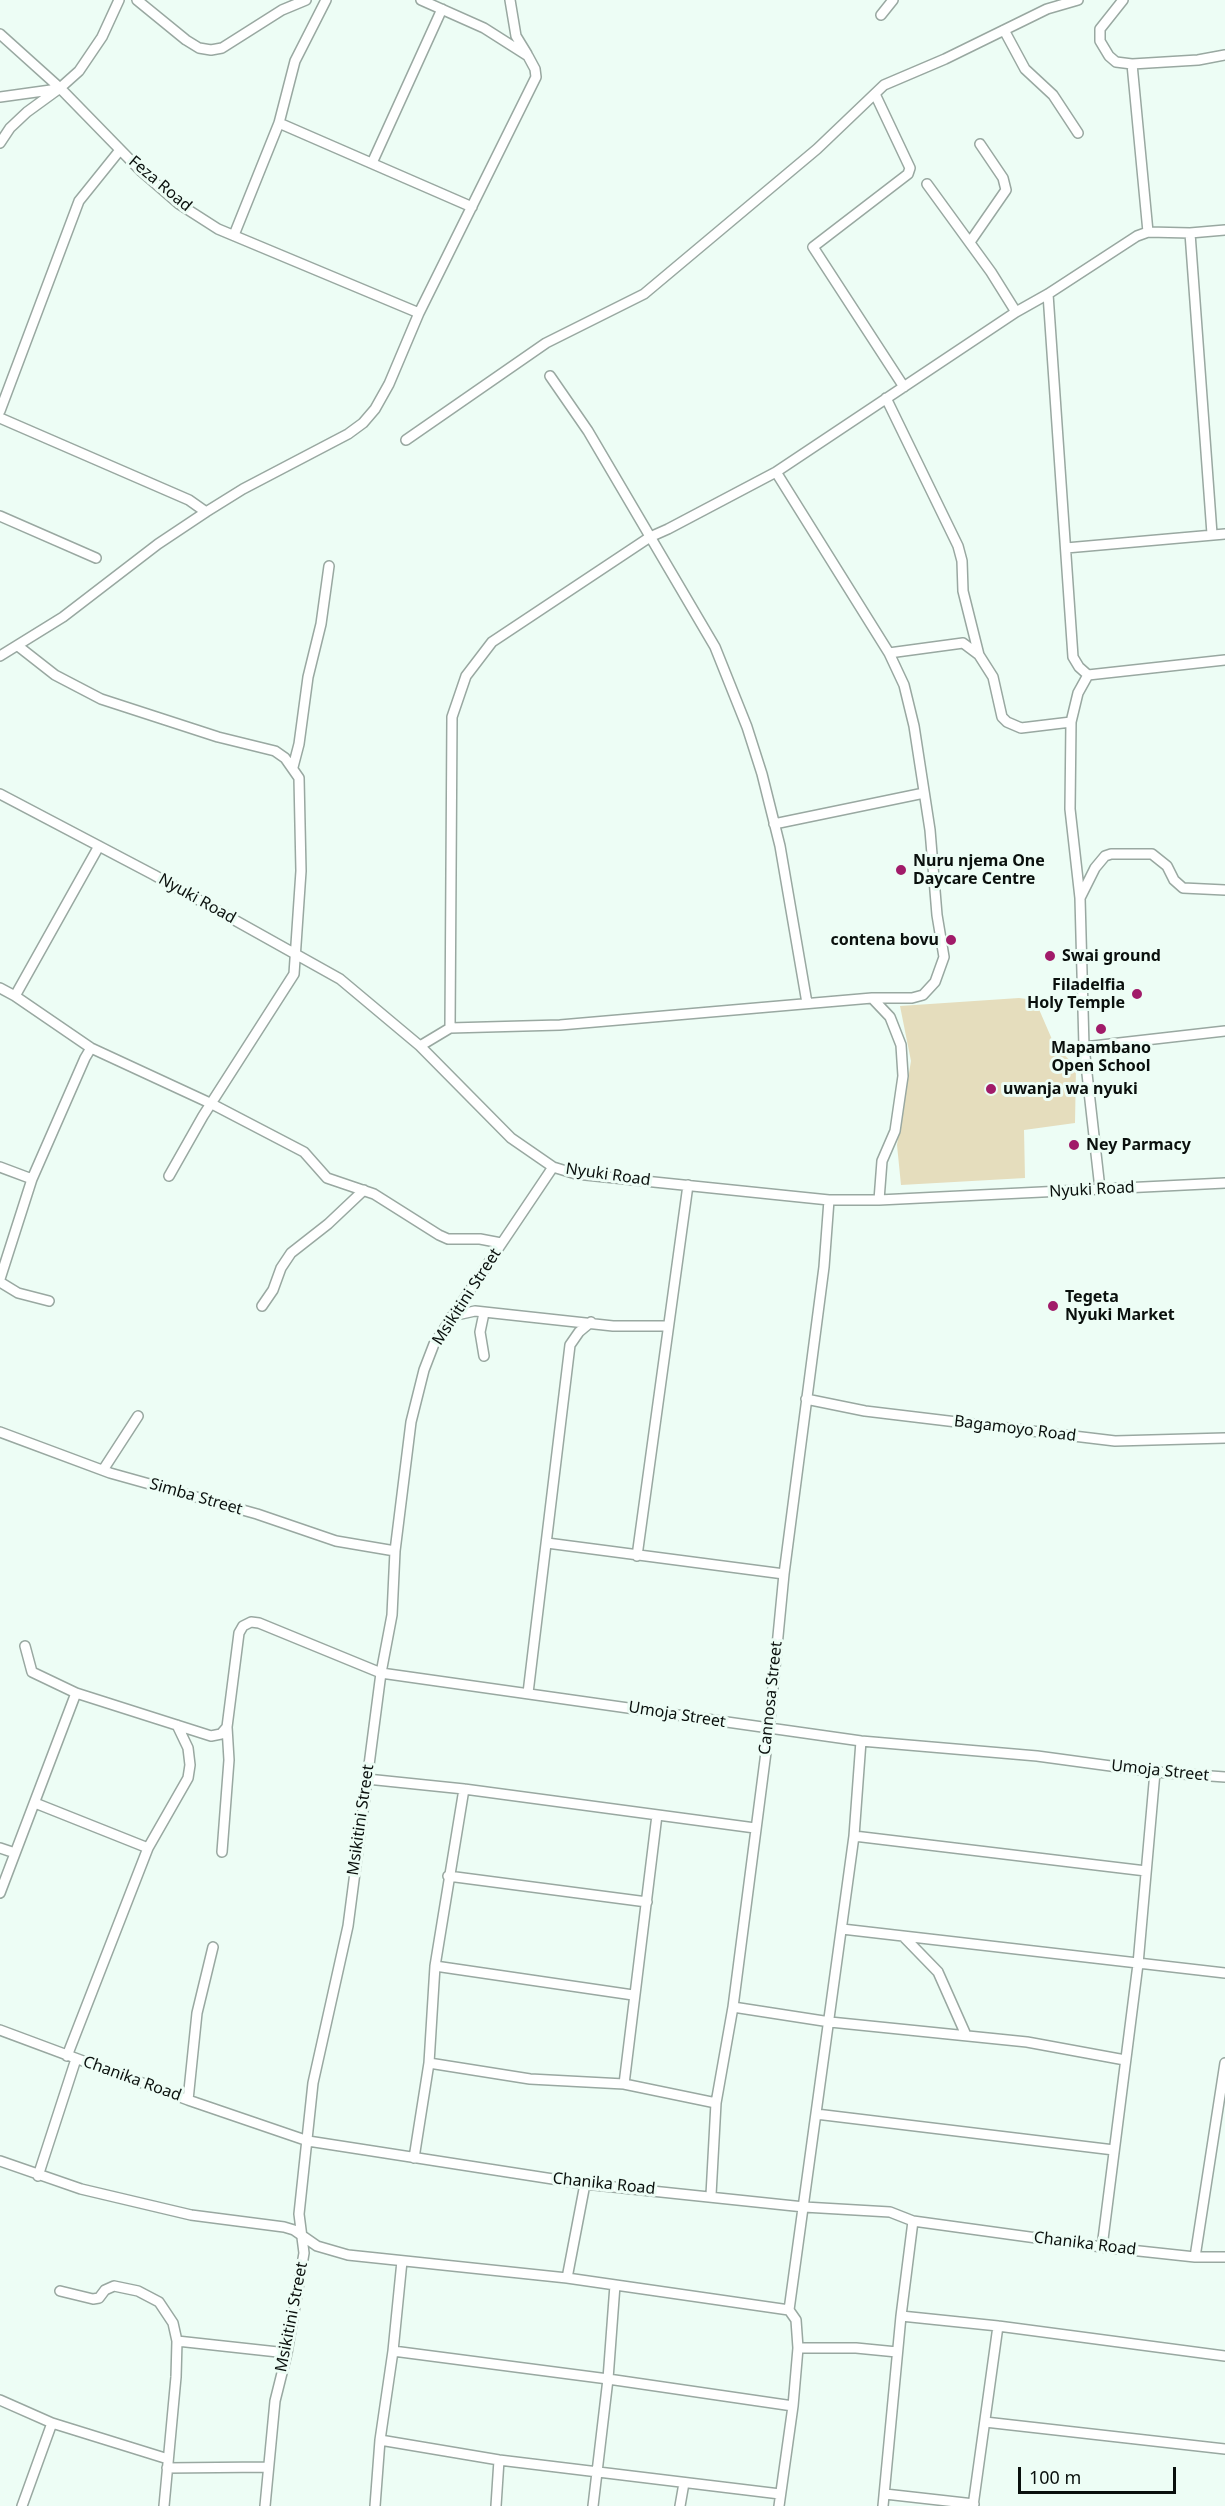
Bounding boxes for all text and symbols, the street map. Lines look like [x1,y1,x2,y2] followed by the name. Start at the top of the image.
[125,152,195,216] street label: Feza Road
[913,851,1045,889] place label: Nuru njema One Daycare Centre
[894,863,908,877] marker: Nuru njema One Daycare Centre
[155,870,239,928] street label: Nyuki Road
[830,930,939,950] place label: contena bovu
[944,933,958,947] marker: contena bovu
[1062,946,1161,966] place label: Swai ground
[1043,949,1057,963] marker: Swai ground
[1027,975,1125,1013] place label: Filadelfia Holy Temple
[1130,987,1144,1001] marker: Filadelfia Holy Temple
[1094,1022,1108,1036] marker: Mapambano Open School
[1051,1038,1151,1076] place label: Mapambano Open School
[1003,1079,1138,1099] place label: uwanja wa nyuki
[984,1082,998,1096] marker: uwanja wa nyuki
[1086,1135,1191,1155] place label: Ney Parmacy
[1067,1138,1081,1152] marker: Ney Parmacy
[564,1160,652,1190] street label: Nyuki Road
[1049,1178,1135,1202] street label: Nyuki Road
[429,1245,505,1349] street label: Msikitini Street
[1065,1287,1175,1325] place label: Tegeta Nyuki Market
[1046,1299,1060,1313] marker: Tegeta Nyuki Market
[953,1412,1077,1446] street label: Bagamoyo Road
[147,1475,245,1519] street label: Simba Street
[755,1640,787,1756] street label: Cannosa Street
[627,1698,727,1732] street label: Umoja Street
[1110,1756,1210,1786] street label: Umoja Street
[344,1763,378,1877] street label: Msikitini Street
[80,2052,184,2106] street label: Chanika Road
[552,2169,656,2199] street label: Chanika Road
[1033,2228,1137,2260] street label: Chanika Road
[272,2260,312,2374] street label: Msikitini Street
[1021,2455,1178,2493] scale bar
[1029,2465,1081,2489] text: 100 m

